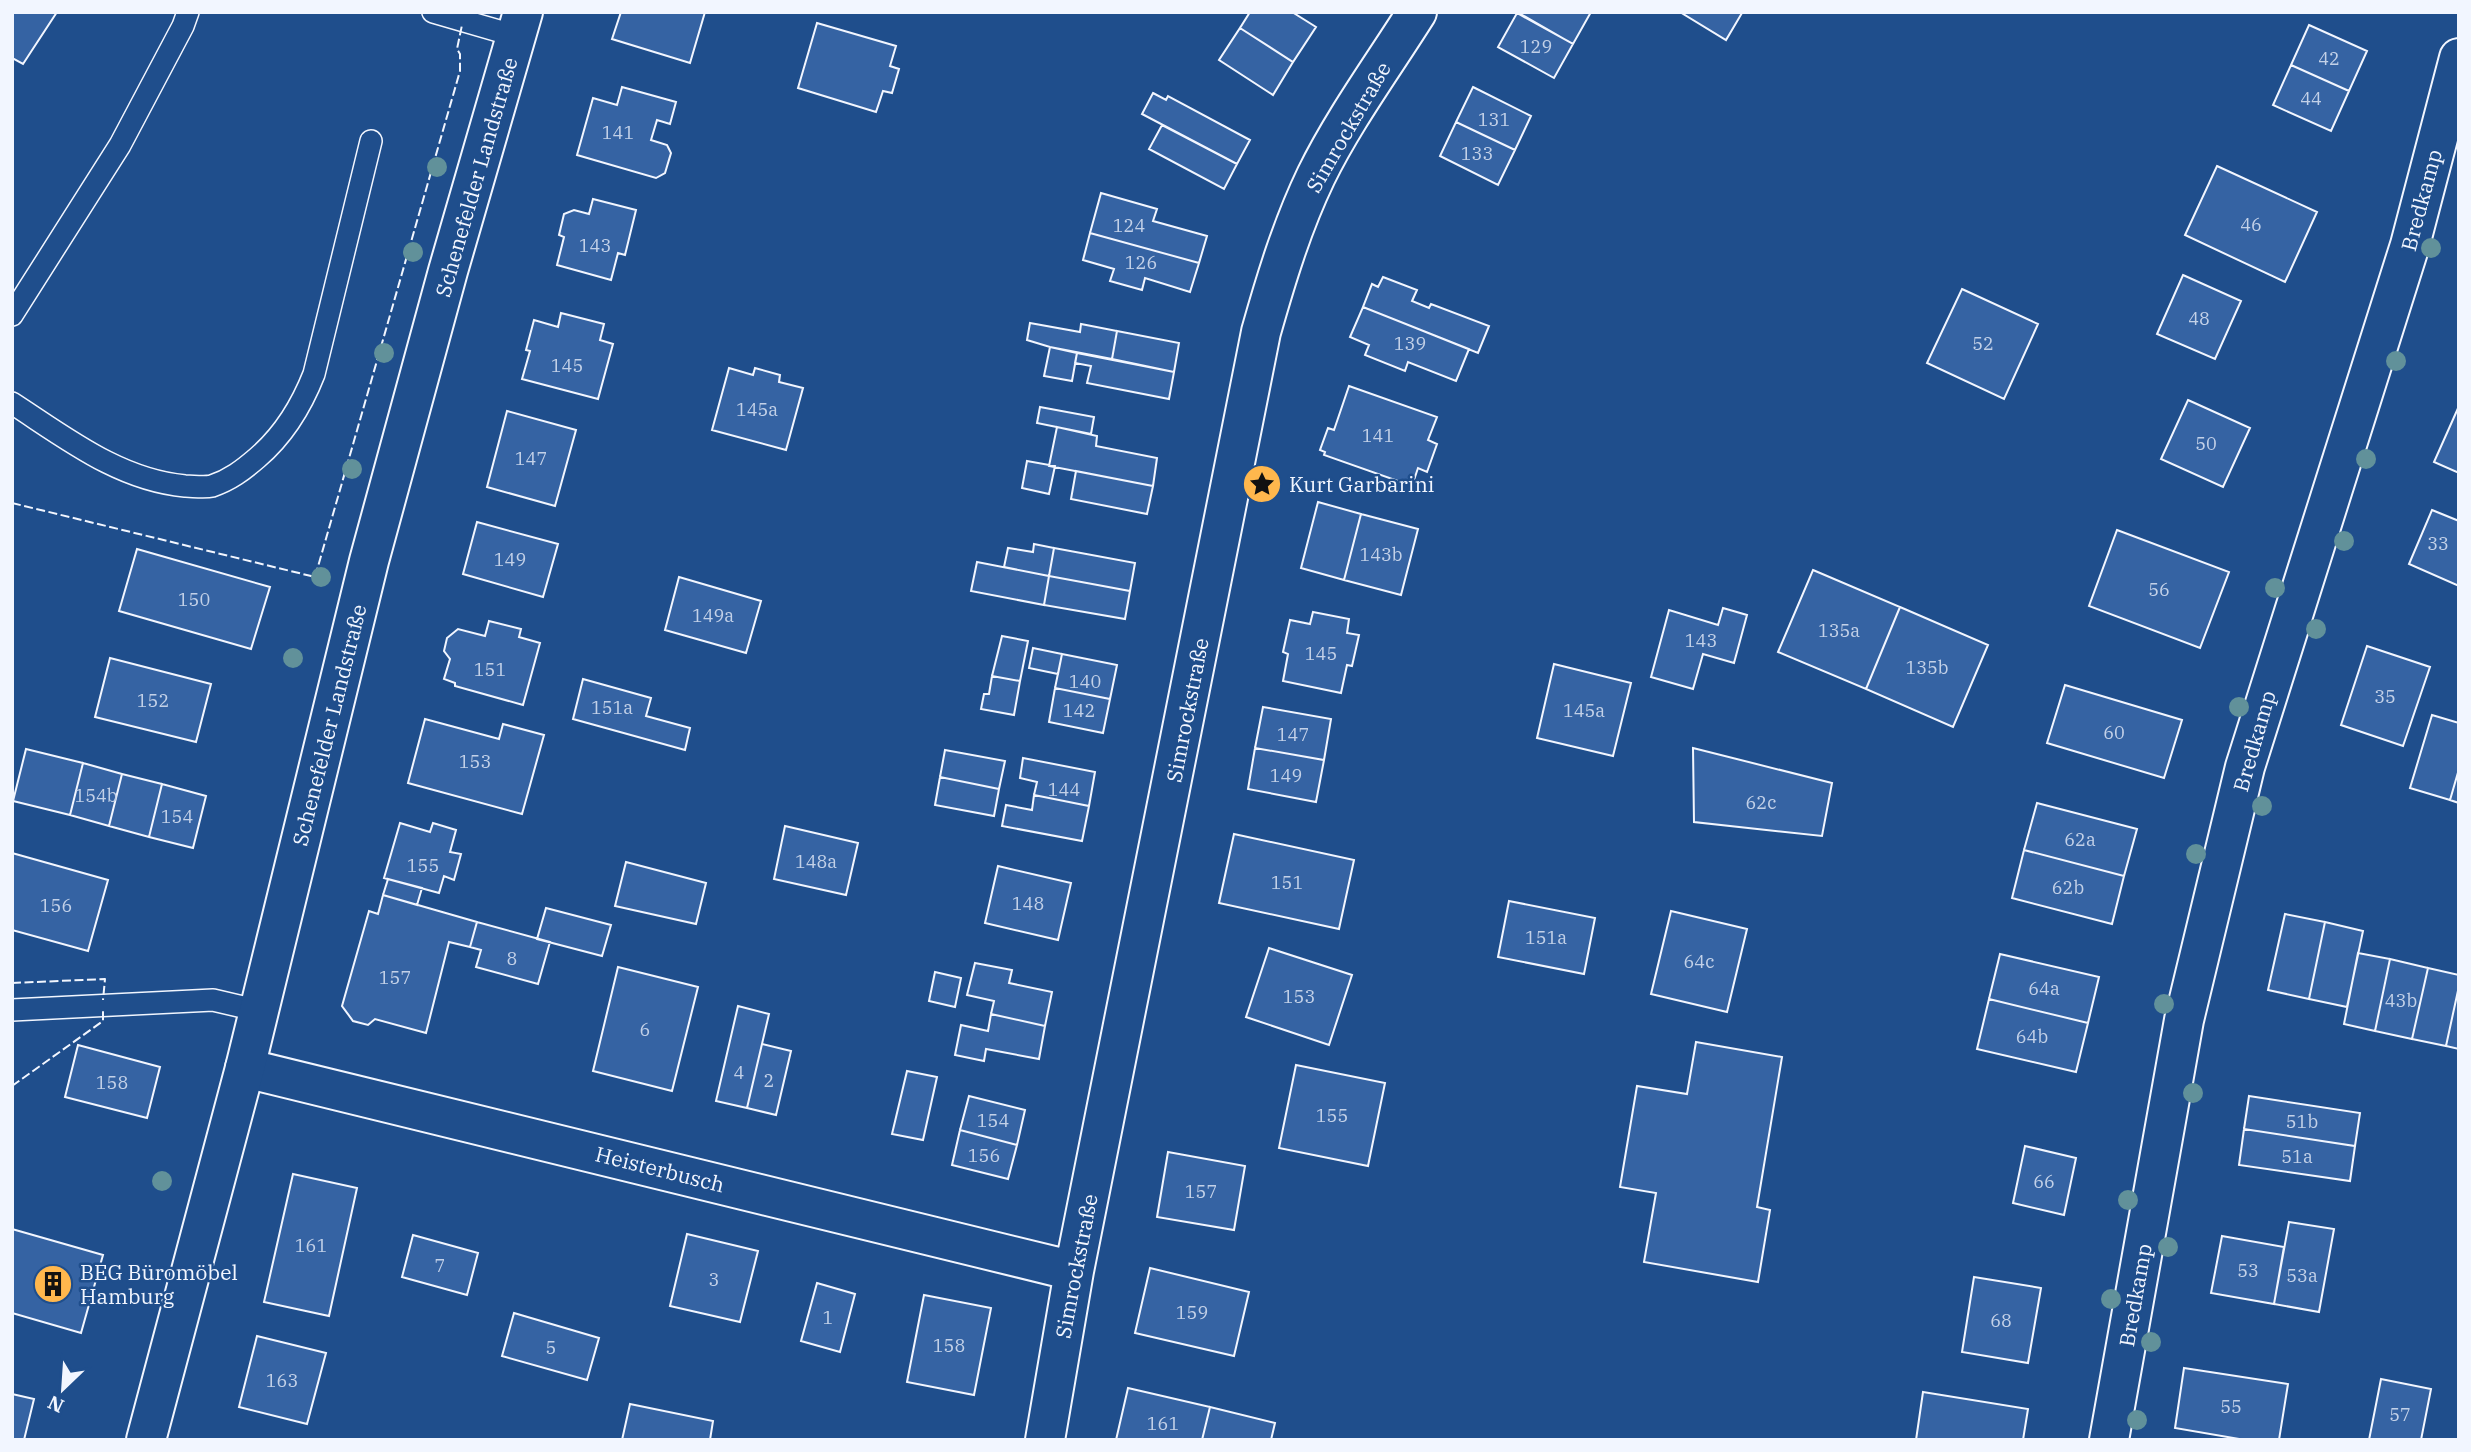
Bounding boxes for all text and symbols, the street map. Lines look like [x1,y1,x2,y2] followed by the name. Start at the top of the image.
[1520,35,1552,58] house number: 129
[2318,47,2340,70] house number: 42
[428,54,524,300] street label: Schenefelder Landstraße
[1299,57,1397,197] street label: Simrockstraße
[2300,87,2322,110] house number: 44
[1478,108,1510,131] house number: 131
[602,121,634,144] house number: 141
[1461,142,1493,165] house number: 133
[2394,146,2448,254] street label: Bredkamp
[2240,213,2262,236] house number: 46
[1113,214,1145,237] house number: 124
[579,234,611,257] house number: 143
[1125,251,1157,274] house number: 126
[2188,307,2210,330] house number: 48
[1394,332,1426,355] house number: 139
[1972,332,1994,355] house number: 52
[551,354,583,377] house number: 145
[736,398,778,421] house number: 145a
[1362,424,1394,447] house number: 141
[2195,432,2217,455] house number: 50
[515,447,547,470] house number: 147
[1241,463,1283,505] place icon: Kurt Garbarini
[1289,470,1434,498] place label: Kurt Garbarini
[2427,532,2449,555] house number: 33
[1359,543,1403,566] house number: 143b
[494,548,526,571] house number: 149
[2148,578,2170,601] house number: 56
[178,588,210,611] house number: 150
[285,601,373,849] street label: Schenefelder Landstraße
[692,604,734,627] house number: 149a
[1818,619,1860,642] house number: 135a
[1685,629,1717,652] house number: 143
[1159,635,1215,785] street label: Simrockstraße
[1305,642,1337,665] house number: 145
[1905,656,1949,679] house number: 135b
[474,658,506,681] house number: 151
[1069,670,1101,693] house number: 140
[2374,685,2396,708] house number: 35
[2226,687,2282,795] street label: Bredkamp
[137,689,169,712] house number: 152
[591,696,633,719] house number: 151a
[1063,699,1095,722] house number: 142
[1563,699,1605,722] house number: 145a
[2103,721,2125,744] house number: 60
[1277,723,1309,746] house number: 147
[459,750,491,773] house number: 153
[1270,764,1302,787] house number: 149
[1048,778,1080,801] house number: 144
[74,784,118,807] house number: 154b
[1746,791,1776,814] house number: 62c
[161,805,193,828] house number: 154
[2064,828,2096,851] house number: 62a
[795,850,837,873] house number: 148a
[407,854,439,877] house number: 155
[1271,871,1303,894] house number: 151
[2052,876,2084,899] house number: 62b
[1012,892,1044,915] house number: 148
[40,894,72,917] house number: 156
[1525,926,1567,949] house number: 151a
[507,947,517,970] house number: 8
[1684,950,1714,973] house number: 64c
[379,966,411,989] house number: 157
[2028,977,2060,1000] house number: 64a
[1283,985,1315,1008] house number: 153
[2385,989,2417,1012] house number: 43b
[640,1018,650,1041] house number: 6
[2016,1025,2048,1048] house number: 64b
[734,1061,744,1084] house number: 4
[764,1069,774,1092] house number: 2
[96,1071,128,1094] house number: 158
[1316,1104,1348,1127] house number: 155
[977,1109,1009,1132] house number: 154
[2286,1110,2318,1133] house number: 51b
[592,1139,728,1199] street label: Heisterbusch
[968,1144,1000,1167] house number: 156
[2281,1145,2313,1168] house number: 51a
[2033,1170,2055,1193] house number: 66
[1185,1180,1217,1203] house number: 157
[1048,1191,1104,1341] street label: Simrockstraße
[295,1234,327,1257] house number: 161
[2112,1241,2158,1349] street label: Bredkamp
[435,1254,445,1277] house number: 7
[80,1258,238,1310] place label: BEG Büromöbel Hamburg
[2237,1259,2259,1282] house number: 53
[32,1263,74,1305] building icon: BEG Büromöbel Hamburg
[2286,1264,2318,1287] house number: 53a
[709,1268,719,1291] house number: 3
[1176,1301,1208,1324] house number: 159
[823,1306,833,1329] house number: 1
[1990,1309,2012,1332] house number: 68
[933,1334,965,1357] house number: 158
[546,1336,556,1359] house number: 5
[28,1354,98,1424] north arrow
[266,1369,298,1392] house number: 163
[44,1390,68,1418] text: N
[2220,1395,2242,1418] house number: 55
[2389,1403,2411,1426] house number: 57
[1147,1412,1179,1435] house number: 161

